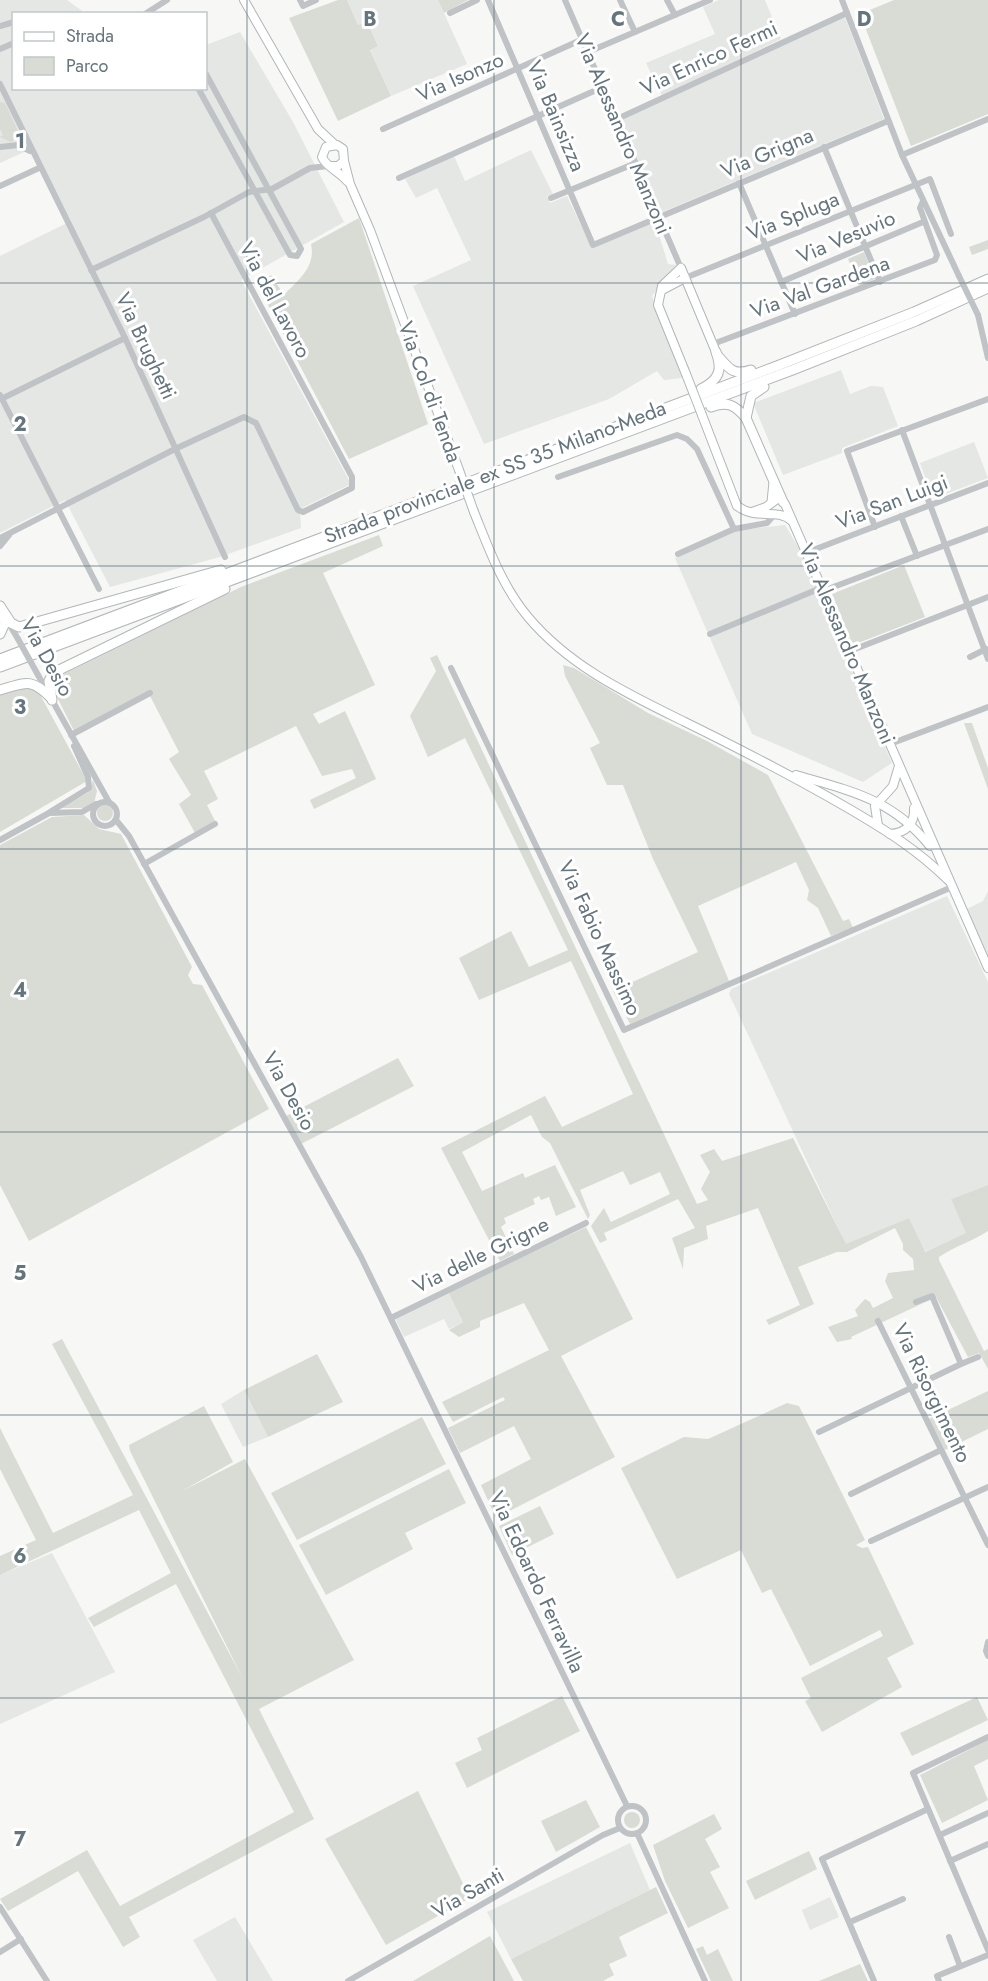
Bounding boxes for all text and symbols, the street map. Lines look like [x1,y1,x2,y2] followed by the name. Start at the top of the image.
[363,5,377,34] text: B
[611,5,625,34] text: C
[857,5,871,34] text: D
[12,12,207,90] legend
[635,13,783,103] street label: Via Enrico Fermi
[66,23,114,49] text: Strada
[567,29,679,239] street label: Via Alessandro Manzoni
[412,44,508,110] street label: Via Isonzo
[66,53,108,79] text: Parco
[519,56,593,176] street label: Via Bainsizza
[716,120,818,186] street label: Via Grigna
[15,127,25,156] text: 1
[742,184,844,248] street label: Via Spluga
[792,203,900,271] street label: Via Vesuvio
[232,237,318,363] street label: Via del Lavoro
[746,248,894,326] street label: Via Val Gardena
[108,288,184,404] street label: Via Brughetti
[391,317,469,467] street label: Via Col di Tenda
[320,393,670,551] street label: Strada provinciale ex SS 35 Milano-Meda
[13,410,27,439] text: 2
[832,467,952,537] street label: Via San Luigi
[791,539,903,749] street label: Via Alessandro Manzoni
[13,612,81,702] street label: Via Desio
[14,693,26,722] text: 3
[551,855,649,1021] street label: Via Fabio Massimo
[13,976,27,1005] text: 4
[255,1046,323,1136] street label: Via Desio
[408,1209,554,1301] street label: Via delle Grigne
[14,1259,27,1288] text: 5
[885,1318,979,1468] street label: Via Risorgimento
[482,1486,592,1678] street label: Via Edoardo Ferravilla
[13,1542,27,1571] text: 6
[14,1825,27,1854] text: 7
[426,1860,510,1926] street label: Via Santi

